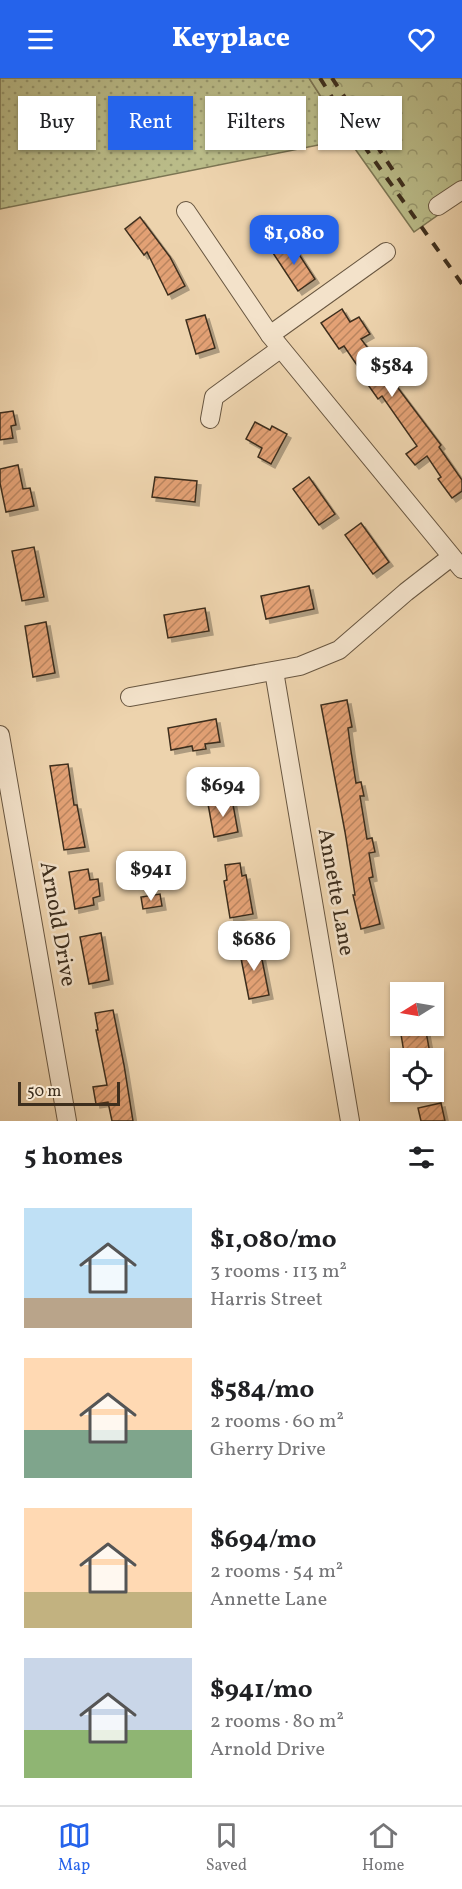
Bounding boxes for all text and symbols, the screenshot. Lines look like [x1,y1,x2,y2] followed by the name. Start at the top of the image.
[172,20,290,58] text: Keyplace
[24,23,57,56] icon: menu
[405,23,438,56] icon: heart
[18,96,96,150] chip: Buy
[108,96,193,150] chip: Rent
[205,96,306,150] chip: Filters
[318,96,402,150] chip: New
[245,215,343,266] pin: $1,080
[264,220,324,248] text: $1,080
[356,347,428,398] pin: $584
[370,352,414,380] text: $584
[187,767,259,818] pin: $694
[201,772,245,800] text: $694
[309,826,361,958] street label: Annette Lane
[115,851,187,902] pin: $941
[130,856,172,884] text: $941
[31,859,83,989] street label: Arnold Drive
[218,921,290,972] pin: $686
[232,926,276,954] text: $686
[390,982,444,1036] north arrow
[390,982,444,1102] map controls
[390,1048,444,1102] button: locate
[18,1079,120,1106] scale bar
[27,1081,61,1103] text: 50 m
[24,1139,123,1175] text: 5 homes
[405,1141,438,1174] icon: filters
[210,1222,337,1258] text: $1,080/mo
[72,1232,144,1304] icon: home
[210,1258,347,1286] text: 3 rooms · 113 m²
[210,1286,323,1314] text: Harris Street
[210,1372,314,1408] text: $584/mo
[72,1382,144,1454] icon: home
[210,1408,344,1436] text: 2 rooms · 60 m²
[210,1436,326,1464] text: Gherry Drive
[210,1522,316,1558] text: $694/mo
[72,1532,144,1604] icon: home
[210,1558,343,1586] text: 2 rooms · 54 m²
[210,1586,327,1614] text: Annette Lane
[210,1672,313,1708] text: $941/mo
[72,1682,144,1754] icon: home
[210,1708,344,1736] text: 2 rooms · 80 m²
[210,1736,325,1764] text: Arnold Drive
[58,1819,91,1877] tab: Map
[206,1819,247,1877] tab: Saved
[362,1819,404,1877] tab: Home

